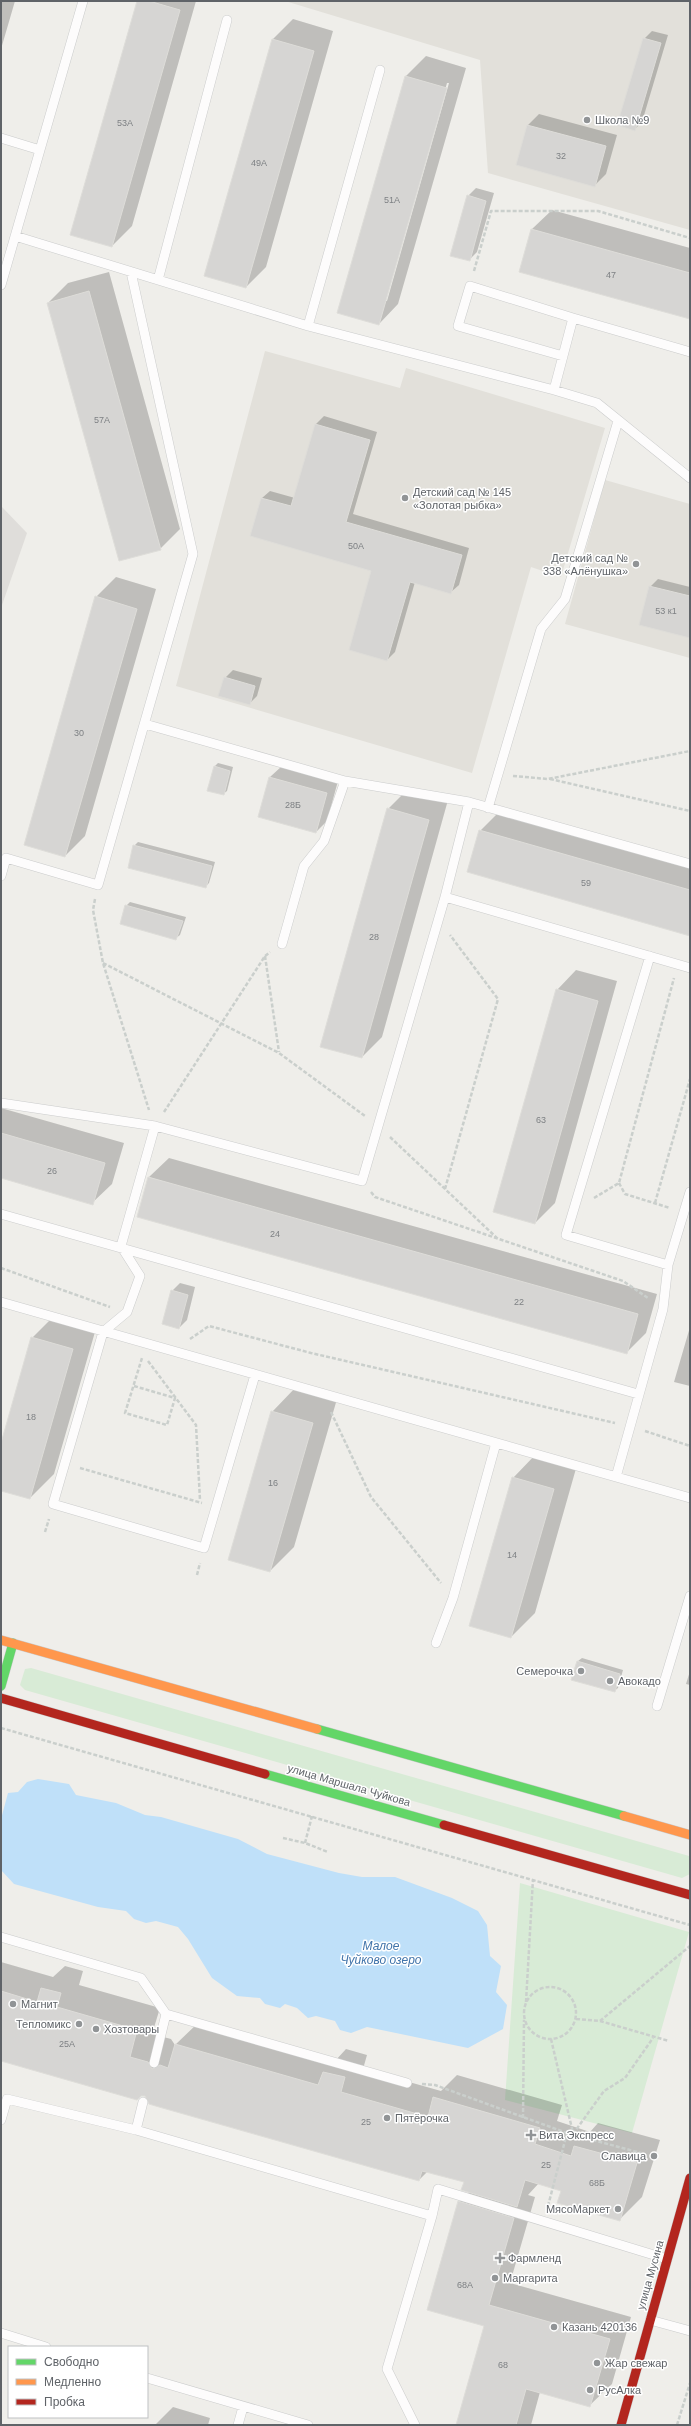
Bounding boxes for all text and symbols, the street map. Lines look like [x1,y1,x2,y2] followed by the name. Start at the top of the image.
[595,114,649,126] place label: Школа №9
[582,115,592,125] marker: Школа №9
[117,118,133,128] house number: 53А
[556,151,566,161] house number: 32
[251,158,267,168] house number: 49А
[384,195,400,205] house number: 51А
[606,270,616,280] house number: 47
[94,415,110,425] house number: 57А
[413,486,511,511] place label: Детский сад № 145 «Золотая рыбка»
[400,493,410,503] marker: Детский сад № 145 «Золотая рыбка»
[348,541,364,551] house number: 50А
[543,552,628,577] place label: Детский сад № 338 «Алёнушка»
[631,559,641,569] marker: Детский сад № 338 «Алёнушка»
[655,606,677,616] house number: 53 к1
[74,728,84,738] house number: 30
[285,800,301,810] house number: 28Б
[581,878,591,888] house number: 59
[369,932,379,942] house number: 28
[536,1115,546,1125] house number: 63
[47,1166,57,1176] house number: 26
[270,1229,280,1239] house number: 24
[514,1297,524,1307] house number: 22
[26,1412,36,1422] house number: 18
[268,1478,278,1488] house number: 16
[507,1550,517,1560] house number: 14
[516,1665,574,1677] place label: Семерочка
[576,1666,586,1676] marker: Семерочка
[618,1675,661,1687] place label: Авокадо
[605,1676,615,1686] marker: Авокадо
[286,1762,413,1809] street label: улица Маршала Чуйкова
[340,1939,422,1967] water label: Малое Чуйково озеро
[21,1998,58,2010] place label: Магнит
[8,1999,18,2009] marker: Магнит
[16,2018,71,2030] place label: Тепломикс
[74,2019,84,2029] marker: Тепломикс
[104,2023,159,2035] place label: Хозтовары
[91,2024,101,2034] marker: Хозтовары
[59,2039,75,2049] house number: 25А
[395,2112,450,2124] place label: Пятёрочка
[382,2113,392,2123] marker: Пятёрочка
[361,2117,371,2127] house number: 25
[539,2129,615,2141] place label: Вита Экспресс
[526,2130,536,2140] marker: Вита Экспресс
[601,2150,647,2162] place label: Славица
[649,2151,659,2161] marker: Славица
[541,2160,551,2170] house number: 25
[589,2178,605,2188] house number: 68Б
[546,2203,610,2215] place label: МясоМаркет
[613,2204,623,2214] marker: МясоМаркет
[634,2238,666,2311] street label: улица Мусина
[508,2252,562,2264] place label: Фармленд
[495,2253,505,2263] marker: Фармленд
[503,2272,559,2284] place label: Маргарита
[490,2273,500,2283] marker: Маргарита
[457,2280,473,2290] house number: 68А
[562,2321,637,2333] place label: Казань 420136
[549,2322,559,2332] marker: Казань 420136
[8,2346,148,2418] legend
[44,2355,99,2369] text: Свободно
[605,2357,667,2369] place label: Жар свежар
[592,2358,602,2368] marker: Жар свежар
[498,2360,508,2370] house number: 68
[44,2375,101,2389] text: Медленно
[598,2384,642,2396] place label: РусАлка
[585,2385,595,2395] marker: РусАлка
[44,2395,85,2409] text: Пробка

